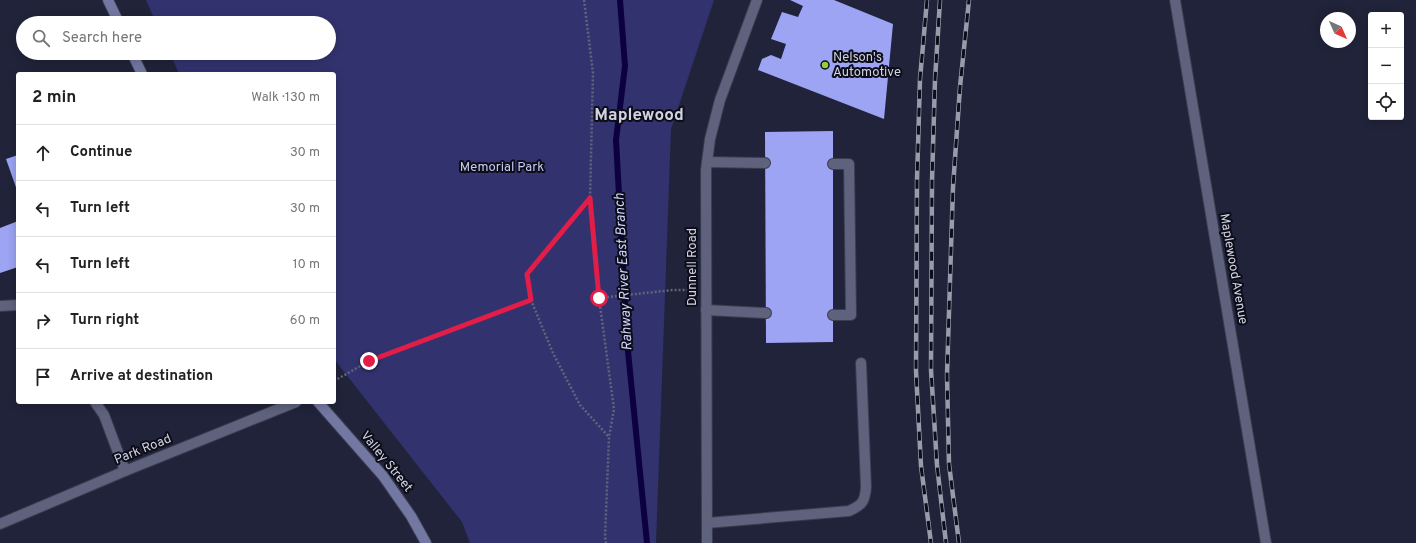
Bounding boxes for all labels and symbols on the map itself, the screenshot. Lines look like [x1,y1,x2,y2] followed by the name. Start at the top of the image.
[1320,12,1356,48] north arrow
[833,50,901,81] place label: Nelson's Automotive
[820,60,830,70] marker: Nelson's Automotive
[594,105,684,127] district label: Maplewood
[460,160,544,176] park label: Memorial Park
[611,192,637,351] water label: Rahway River East Branch
[1215,212,1251,326] street label: Maplewood Avenue
[685,228,701,306] street label: Dunnell Road
[590,289,608,307] route start
[360,352,378,370] route end
[357,428,415,496] street label: Valley Street
[112,431,174,469] street label: Park Road

